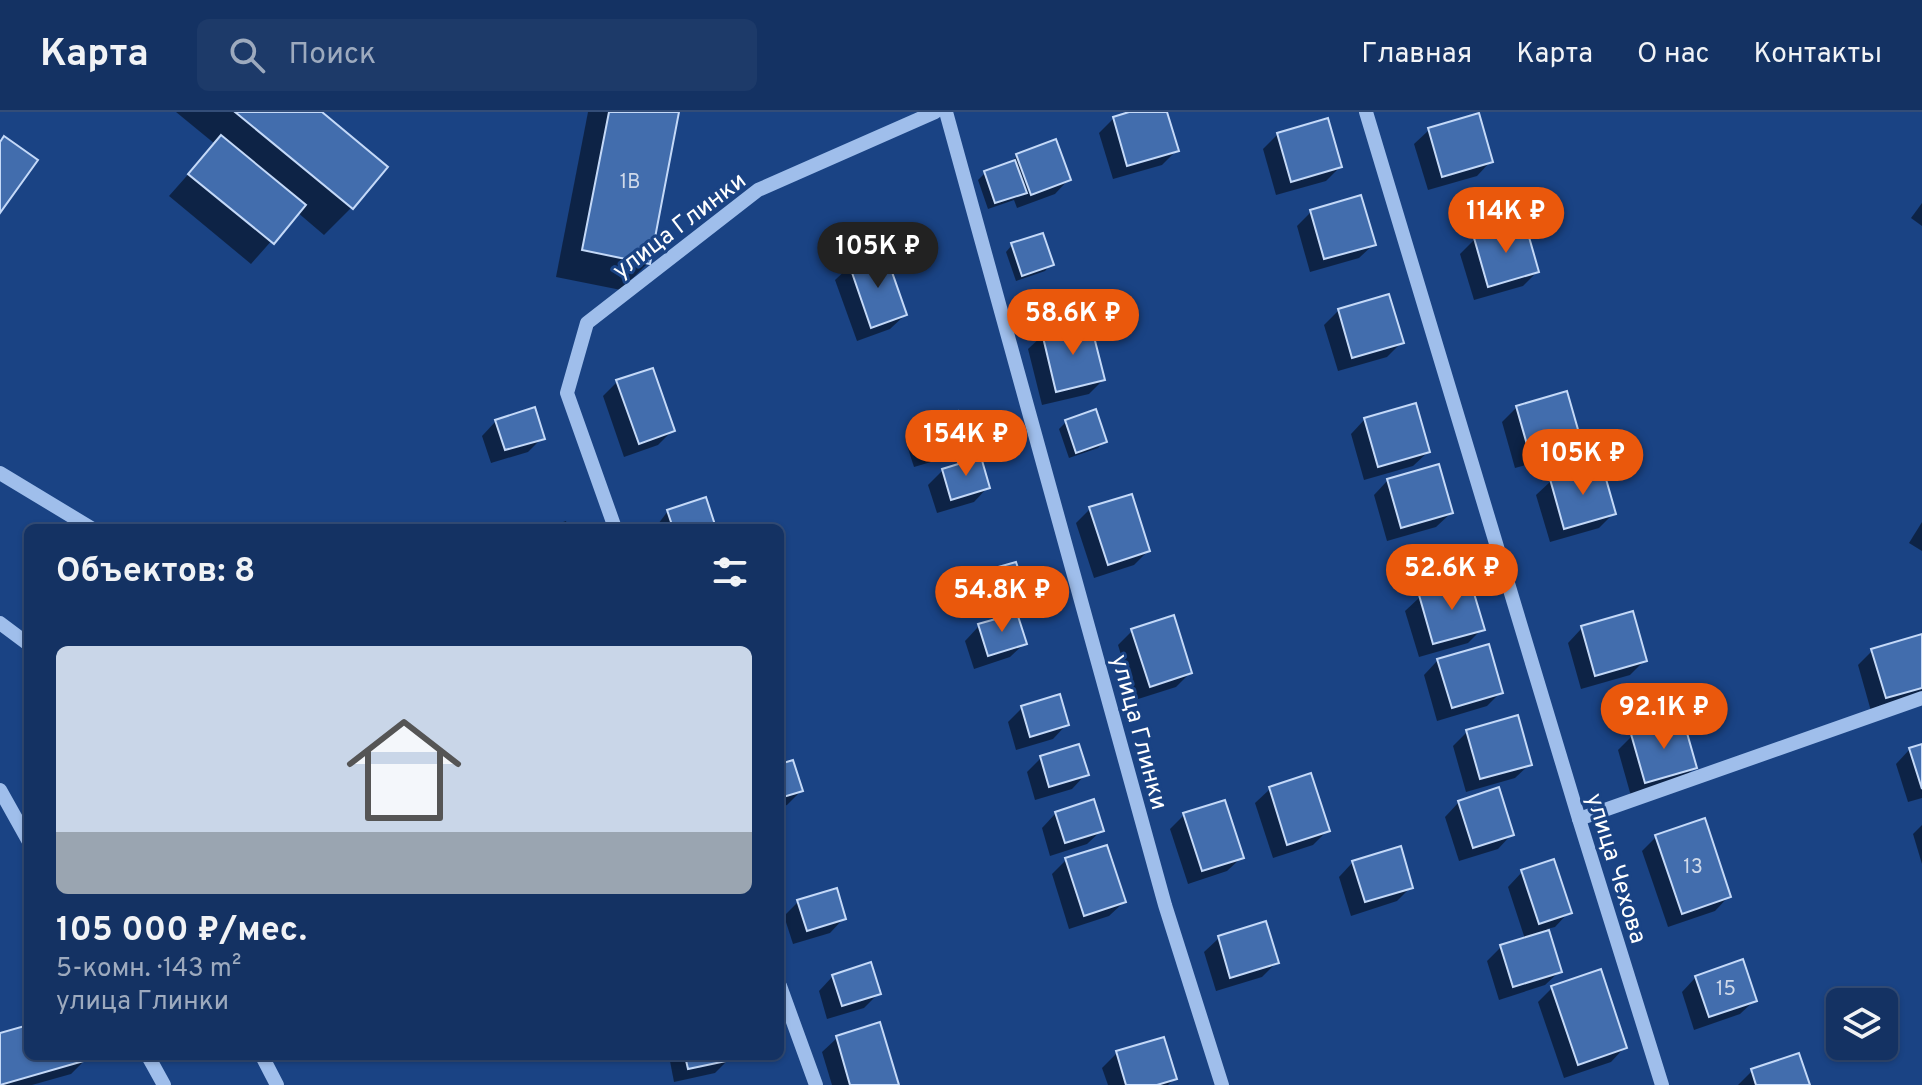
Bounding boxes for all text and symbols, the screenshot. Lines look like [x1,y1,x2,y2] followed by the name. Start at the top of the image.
[197,19,757,91] search box
[40,31,149,80] text: Карта
[225,33,269,77] icon: search
[289,37,376,74] text: Поиск
[1361,37,1472,73] text: Главная
[1516,37,1593,73] text: Карта
[1637,37,1710,73] text: О нас
[1754,37,1882,73] text: Контакты
[607,167,753,287] street label: улица Глинки
[620,170,640,196] house number: 1В
[1441,187,1571,255] pin: 114K ₽
[1466,196,1546,229] text: 114K ₽
[813,222,943,290] pin: 105K ₽
[835,231,921,264] text: 105K ₽
[999,289,1147,357] pin: 58.6K ₽
[1025,298,1121,331] text: 58.6K ₽
[901,410,1031,478] pin: 154K ₽
[923,419,1009,452] text: 154K ₽
[1518,429,1648,497] pin: 105K ₽
[1540,438,1626,471] text: 105K ₽
[1378,544,1526,612] pin: 52.6K ₽
[708,550,752,594] icon: filters
[56,551,255,594] text: Объектов: 8
[1404,553,1500,586] text: 52.6K ₽
[928,566,1076,634] pin: 54.8K ₽
[953,575,1051,608] text: 54.8K ₽
[1103,652,1173,814] street label: улица Глинки
[1590,683,1738,751] pin: 92.1K ₽
[1619,692,1709,725] text: 92.1K ₽
[332,698,476,842] icon: home
[1578,790,1652,947] street label: улица Чехова
[1683,855,1703,881] house number: 13
[56,910,307,953] text: 105 000 ₽/мес.
[56,953,241,986] text: 5-комн. · 143 m²
[1716,977,1736,1003] house number: 15
[56,986,229,1019] text: улица Глинки
[1826,988,1898,1060] map controls
[1826,988,1898,1060] button: layers

